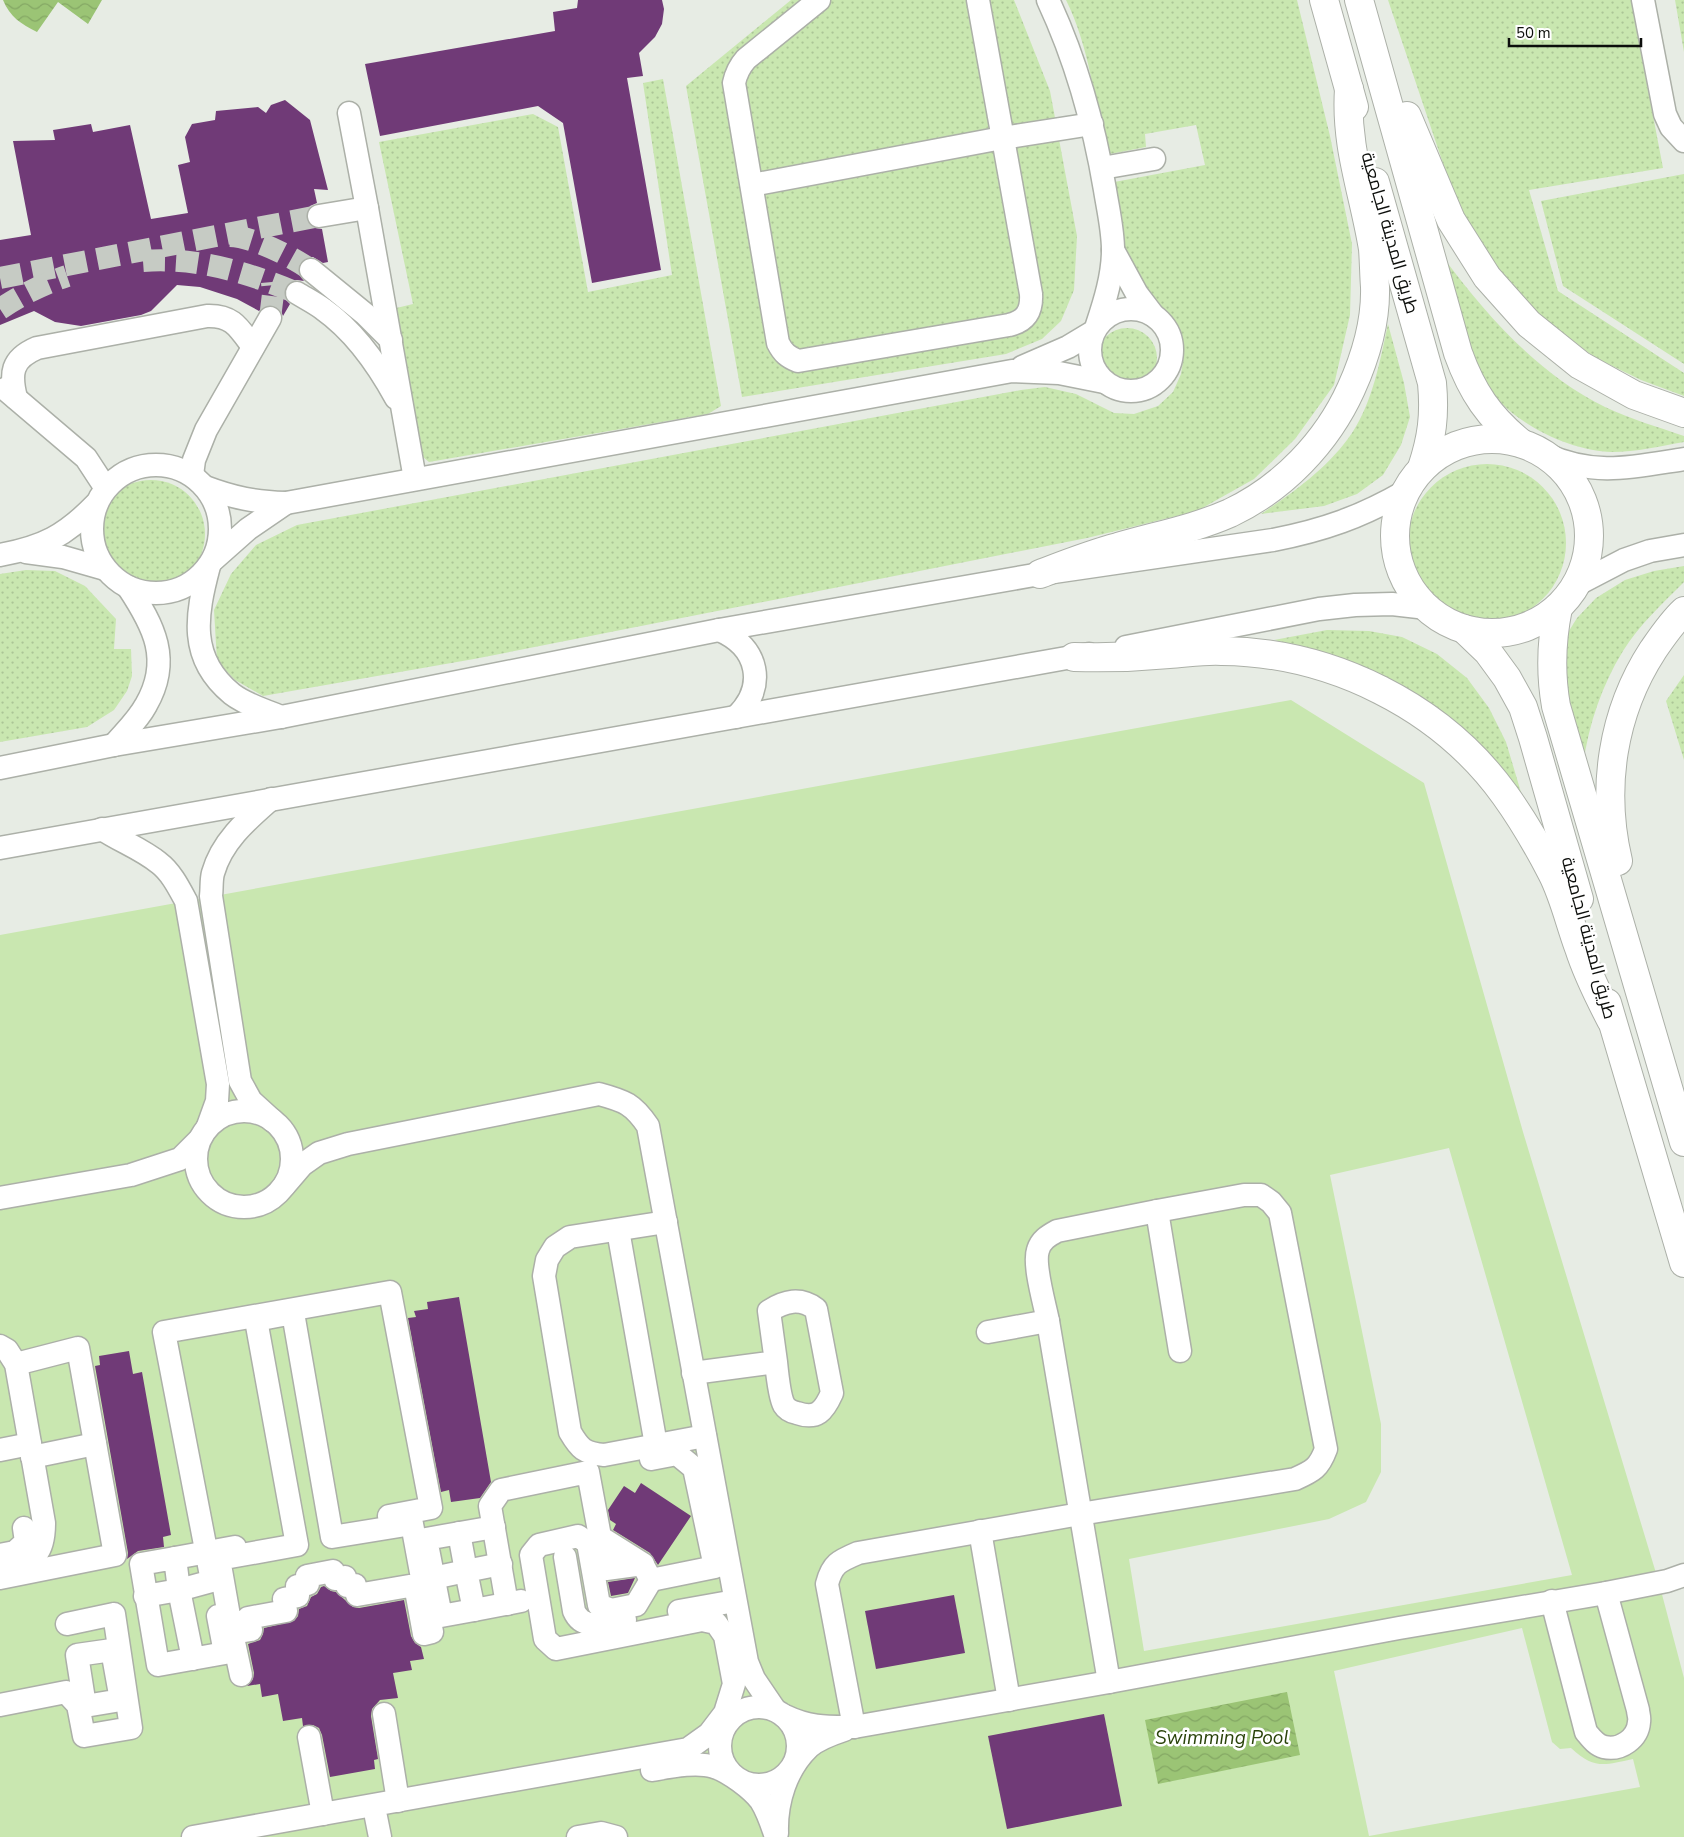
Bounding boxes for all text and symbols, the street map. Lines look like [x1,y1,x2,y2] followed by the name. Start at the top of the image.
[1509,15,1642,47] scale bar
[1516,23,1551,43] text: 50 m
[1355,149,1425,317] street label: طريق المدينة الجامعية
[1556,854,1622,1022] street label: طريق المدينة الجامعية
[1155,1725,1289,1751] water label: Swimming Pool

